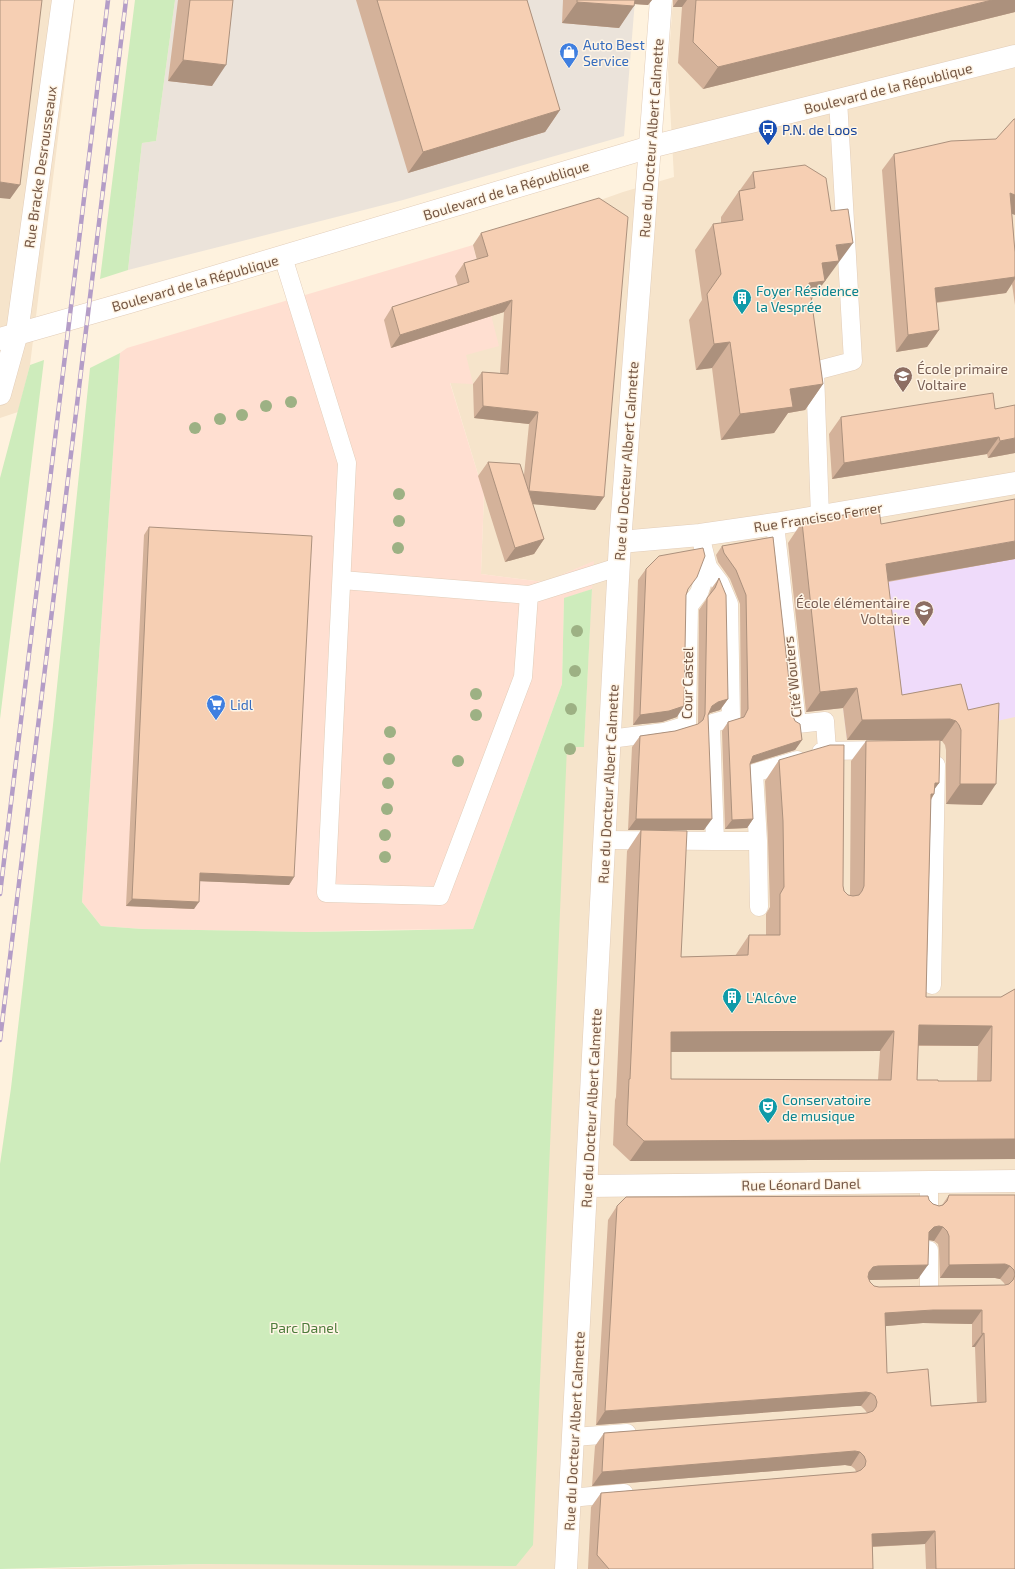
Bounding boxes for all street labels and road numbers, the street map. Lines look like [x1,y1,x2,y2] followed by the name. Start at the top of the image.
[636,38,666,238] street label: Rue du Docteur Albert Calmette
[802,59,974,117] street label: Boulevard de la République
[20,84,60,249] street label: Rue Bracke Desrousseaux
[421,157,591,223] street label: Boulevard de la République
[110,251,280,315] street label: Boulevard de la République
[611,361,641,561] street label: Rue du Docteur Albert Calmette
[752,498,884,536] street label: Rue Francisco Ferrer
[779,635,805,719] street label: Cité Wouters
[678,646,696,719] street label: Cour Castel
[594,684,622,884] street label: Rue du Docteur Albert Calmette
[577,1008,605,1208] street label: Rue du Docteur Albert Calmette
[741,1174,862,1194] street label: Rue Léonard Danel
[560,1331,588,1531] street label: Rue du Docteur Albert Calmette

